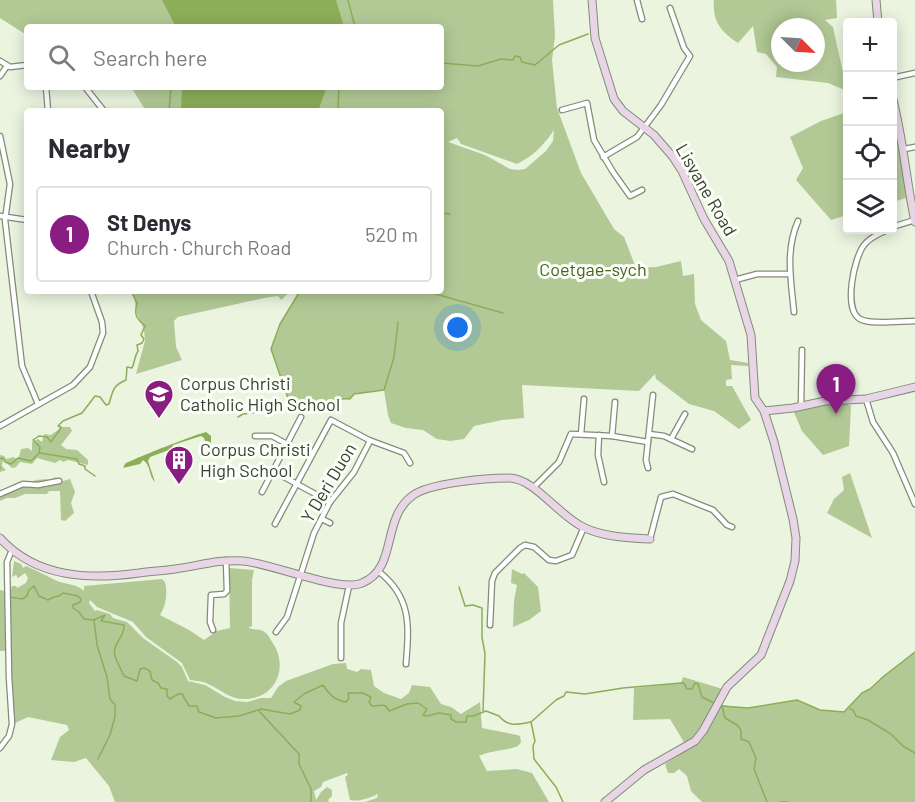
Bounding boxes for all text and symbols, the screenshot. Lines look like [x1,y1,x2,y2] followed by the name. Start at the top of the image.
[771,18,825,72] north arrow
[843,18,897,234] map controls
[843,18,897,72] button: +
[24,24,444,90] search box
[45,41,78,74] icon: search
[93,44,207,70] text: Search here
[843,72,897,126] button: −
[843,126,897,180] button: locate
[48,132,130,163] text: Nearby
[672,139,742,240] street label: Lisvane Road
[843,180,897,234] button: layers
[107,209,191,235] text: St Denys
[66,222,73,246] text: 1
[365,222,418,246] text: 520 m
[107,235,291,259] text: Church · Church Road
[539,258,647,280] park label: Coetgae-sych
[443,313,472,342] your location
[816,364,856,414] pin: 1
[180,372,340,415] place label: Corpus Christi Catholic High School
[143,378,175,420] school or university icon: Corpus Christi Catholic High School
[200,438,311,481] place label: Corpus Christi High School
[296,439,361,526] street label: Y Deri Duon
[163,444,195,486] building icon: Corpus Christi High School

